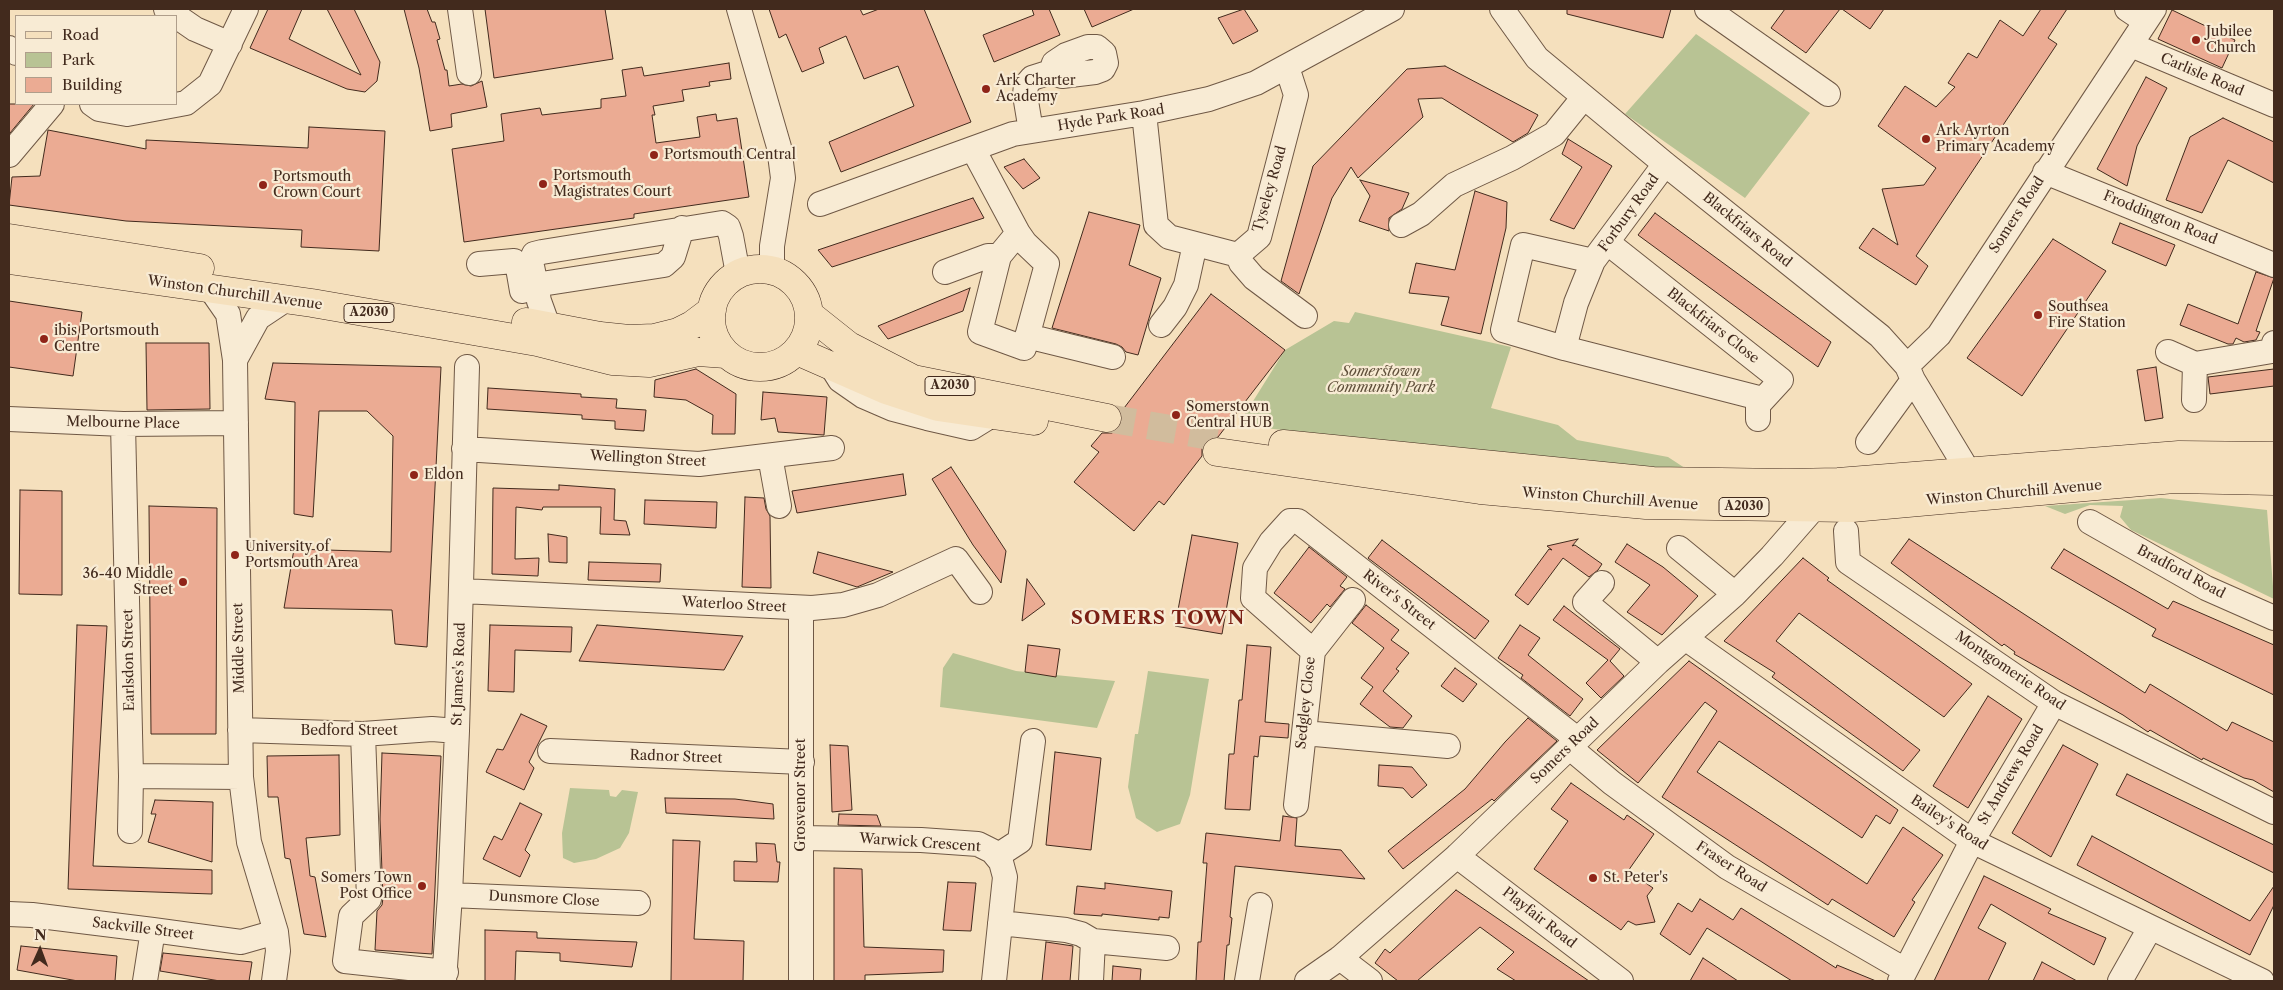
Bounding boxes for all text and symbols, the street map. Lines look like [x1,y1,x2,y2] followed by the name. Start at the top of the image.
[15,15,178,105] legend
[2206,24,2256,56] place label: Jubilee Church
[62,25,99,44] text: Road
[2190,34,2202,46] marker: Jubilee Church
[62,50,95,69] text: Park
[2158,50,2246,100] street label: Carlisle Road
[996,73,1076,105] place label: Ark Charter Academy
[62,75,122,94] text: Building
[980,83,992,95] marker: Ark Charter Academy
[1056,101,1166,135] street label: Hyde Park Road
[1936,123,2055,156] place label: Ark Ayrton Primary Academy
[1920,133,1932,145] marker: Ark Ayrton Primary Academy
[1250,144,1290,234] street label: Tyseley Road
[664,147,796,163] place label: Portsmouth Central
[648,149,660,161] marker: Portsmouth Central
[553,168,672,200] place label: Portsmouth Magistrates Court
[273,169,361,202] place label: Portsmouth Crown Court
[1595,171,1663,255] street label: Forbury Road
[1986,173,2048,257] street label: Somers Road
[537,178,549,190] marker: Portsmouth Magistrates Court
[257,179,269,191] marker: Portsmouth Crown Court
[2101,187,2219,249] street label: Froddington Road
[1699,189,1795,271] street label: Blackfriars Road
[146,272,324,314] street label: Winston Churchill Avenue
[1664,285,1762,367] street label: Blackfriars Close
[2048,299,2126,332] place label: Southsea Fire Station
[344,304,394,322] road number: A2030
[2032,309,2044,321] marker: Southsea Fire Station
[54,323,159,356] place label: ibis Portsmouth Centre
[38,333,50,345] marker: ibis Portsmouth Centre
[1327,364,1435,397] park label: Somerstown Community Park
[925,376,975,396] road number: A2030
[1186,399,1272,432] place label: Somerstown Central HUB
[1170,409,1182,421] marker: Somerstown Central HUB
[66,414,180,432] street label: Melbourne Place
[589,448,707,470] street label: Wellington Street
[424,467,464,483] place label: Eldon
[408,469,420,481] marker: Eldon
[1925,477,2103,509] street label: Winston Churchill Avenue
[1521,484,1699,514] street label: Winston Churchill Avenue
[1719,498,1769,516] road number: A2030
[245,539,358,572] place label: University of Portsmouth Area
[2134,542,2228,602] street label: Bradford Road
[229,549,241,561] marker: University of Portsmouth Area
[83,566,173,598] place label: 36-40 Middle Street
[1359,566,1439,634] street label: River's Street
[177,576,189,588] marker: 36-40 Middle Street
[681,594,787,616] street label: Waterloo Street
[230,602,248,694] street label: Middle Street
[1069,608,1247,630] district label: SOMERS TOWN
[120,609,138,711] street label: Earlsdon Street
[449,622,469,726] street label: St James's Road
[1952,628,2068,714] street label: Montgomerie Road
[1293,656,1319,750] street label: Sedgley Close
[1527,714,1603,788] street label: Somers Road
[1974,722,2048,828] street label: St Andrews Road
[300,723,398,739] street label: Bedford Street
[793,738,809,852] street label: Grosvenor Street
[629,747,723,767] street label: Radnor Street
[1907,792,1991,854] street label: Bailey's Road
[859,830,981,856] street label: Warwick Crescent
[1693,838,1769,896] street label: Fraser Road
[321,870,412,902] place label: Somers Town Post Office
[1603,870,1668,886] place label: St. Peter's
[1587,872,1599,884] marker: St. Peter's
[416,880,428,892] marker: Somers Town Post Office
[1499,884,1579,952] street label: Playfair Road
[488,888,600,910] street label: Dunsmore Close
[91,914,195,944] street label: Sackville Street
[15,925,65,975] north arrow
[34,926,47,944] text: N

